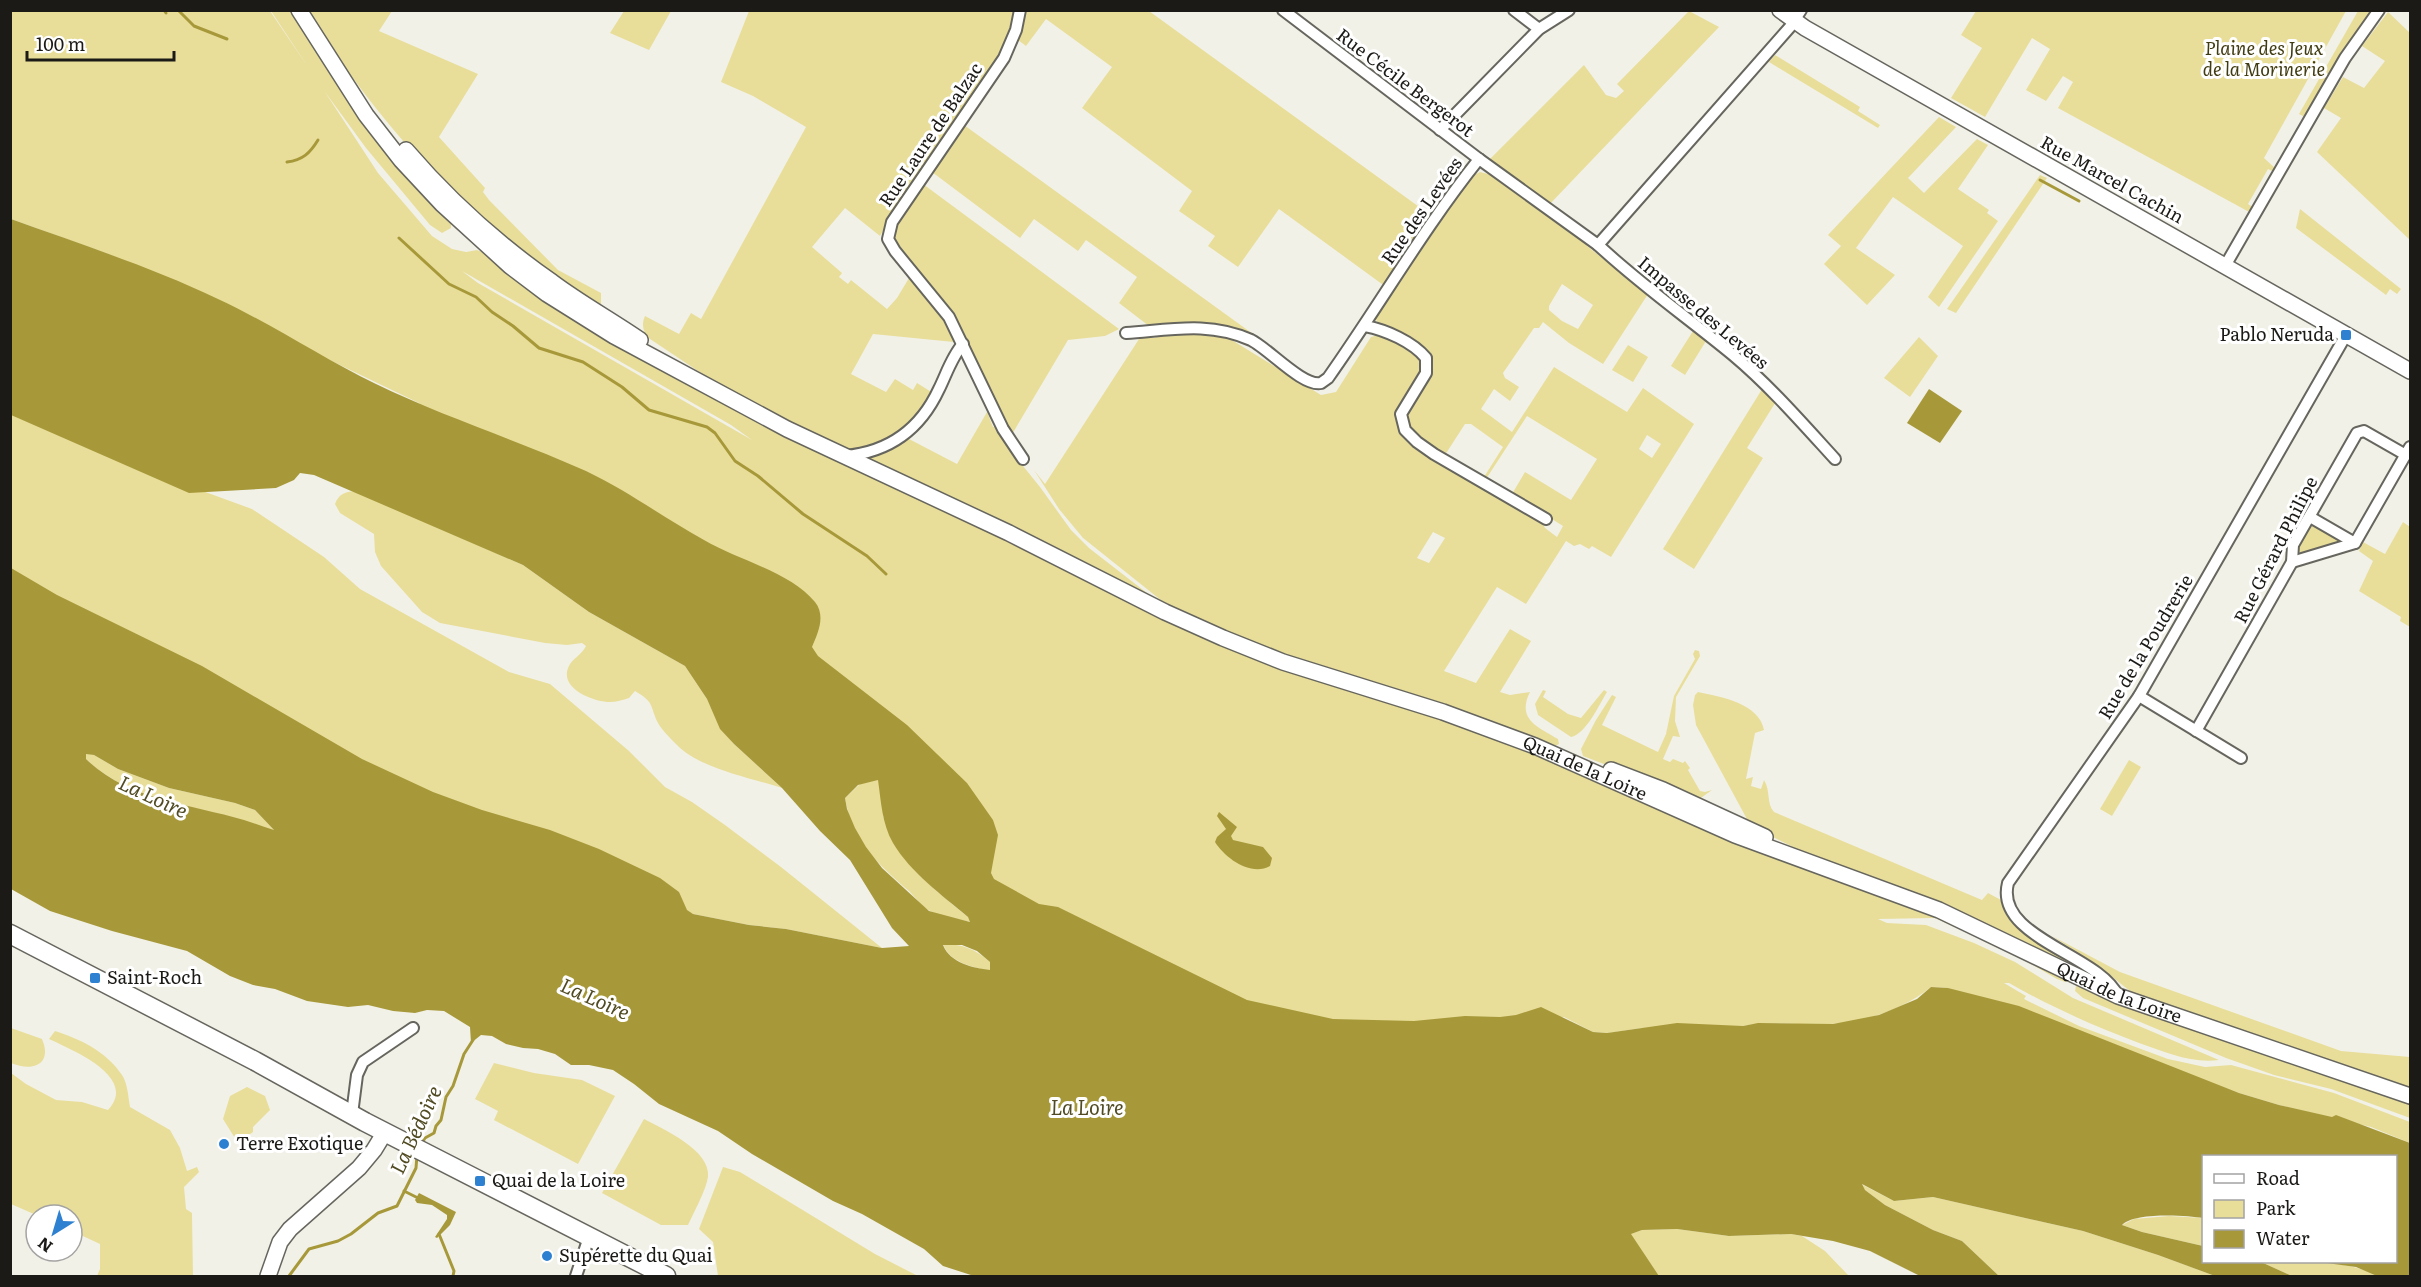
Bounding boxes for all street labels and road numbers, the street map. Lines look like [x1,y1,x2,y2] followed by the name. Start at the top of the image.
[1331,21,1481,143] street label: Rue Cécile Bergerot
[871,57,988,212] street label: Rue Laure de Balzac
[2036,128,2189,229] street label: Rue Marcel Cachin
[1374,151,1468,269] street label: Rue des Levées
[1633,249,1775,375] street label: Impasse des Levées
[2226,471,2323,627] street label: Rue Gérard Philipe
[2091,569,2199,724] street label: Rue de la Poudrerie
[1519,728,1652,806] street label: Quai de la Loire
[2052,953,2186,1029] street label: Quai de la Loire

